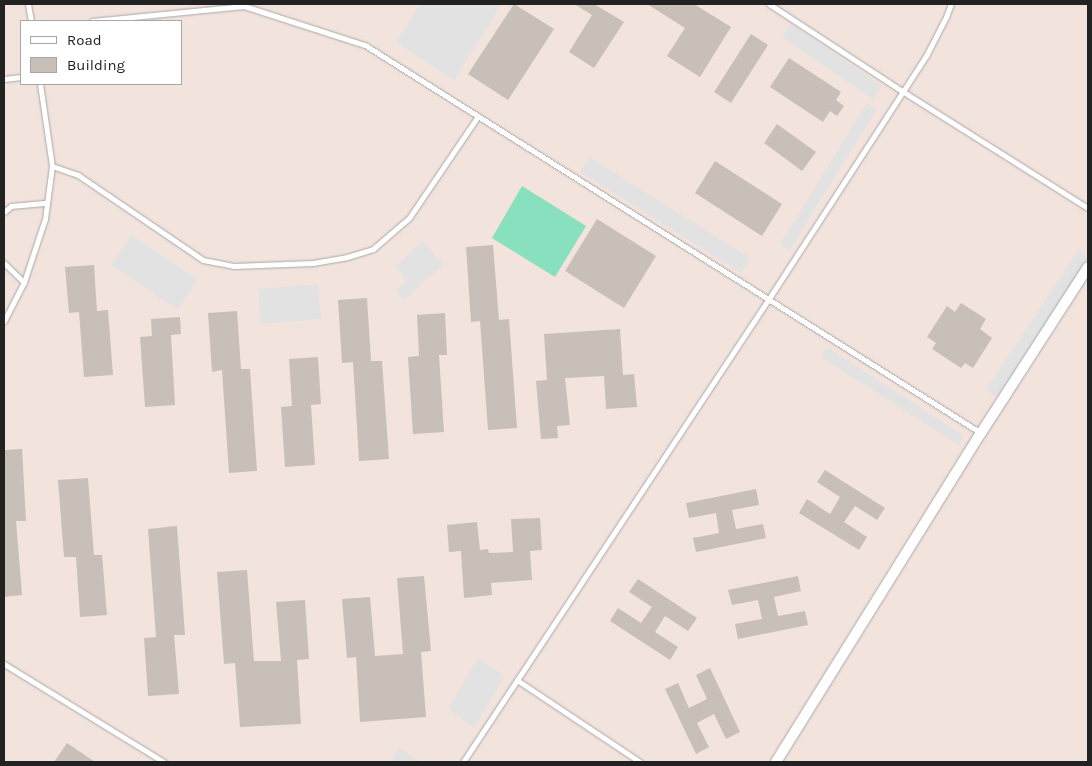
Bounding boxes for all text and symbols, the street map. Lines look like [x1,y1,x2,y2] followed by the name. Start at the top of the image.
[20,20,182,85] legend
[67,31,102,49] text: Road
[67,56,125,74] text: Building

